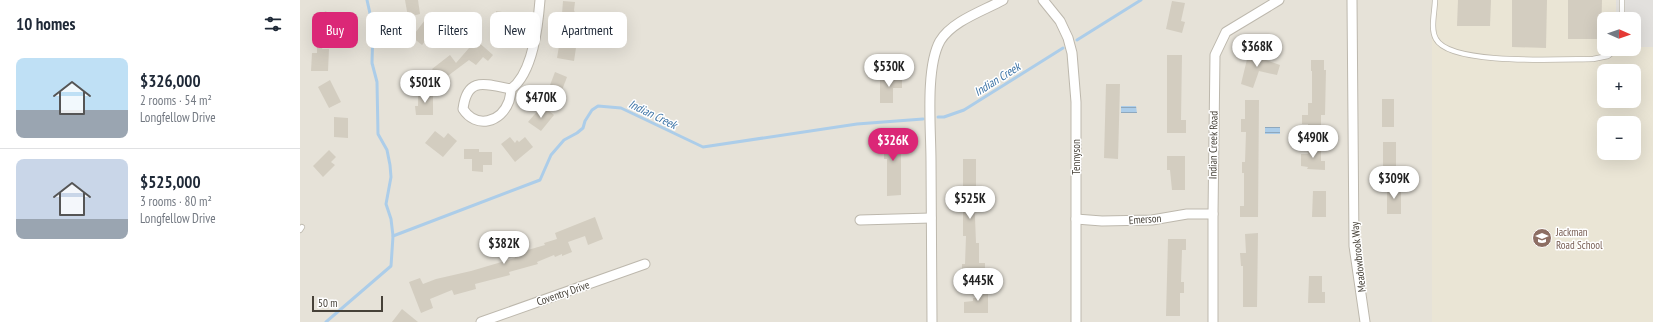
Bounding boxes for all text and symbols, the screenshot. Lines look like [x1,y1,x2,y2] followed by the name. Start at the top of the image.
[312,12,358,48] chip: Buy
[366,12,416,48] chip: Rent
[424,12,482,48] chip: Filters
[490,12,540,48] chip: New
[548,12,627,48] chip: Apartment
[1597,12,1641,56] north arrow
[1597,12,1641,160] map controls
[16,13,75,35] text: 10 homes
[262,13,284,35] icon: filters
[1229,34,1285,68] pin: $368K
[1241,38,1273,55] text: $368K
[861,54,917,88] pin: $530K
[873,58,905,75] text: $530K
[971,58,1024,99] water label: Indian Creek
[1597,64,1641,108] button: +
[140,70,201,92] text: $326,000
[397,70,453,104] pin: $501K
[48,74,96,122] icon: home
[409,74,441,91] text: $501K
[513,85,569,119] pin: $470K
[525,89,557,106] text: $470K
[140,92,212,109] text: 2 rooms · 54 m²
[627,96,681,133] water label: Indian Creek
[140,109,216,126] text: Longfellow Drive
[1205,111,1221,179] street label: Indian Creek Road
[1597,116,1641,160] button: −
[1285,125,1341,159] pin: $490K
[865,128,921,162] pin: $326K
[1297,129,1329,146] text: $490K
[877,132,909,149] text: $326K
[1069,139,1083,175] street label: Tennyson
[1366,166,1422,200] pin: $309K
[1378,170,1410,187] text: $309K
[140,171,201,193] text: $525,000
[48,175,96,223] icon: home
[942,186,998,220] pin: $525K
[954,190,986,207] text: $525K
[140,193,212,210] text: 3 rooms · 80 m²
[140,210,216,227] text: Longfellow Drive
[1128,211,1162,227] street label: Emerson
[1347,220,1369,293] street label: Meadowbrook Way
[1555,225,1603,252] place label: Jackman Road School
[1531,227,1553,249] school or university icon: Jackman Road School
[476,231,532,265] pin: $382K
[488,235,520,252] text: $382K
[950,268,1006,302] pin: $445K
[962,272,994,289] text: $445K
[535,277,592,309] street label: Coventry Drive
[312,294,383,313] scale bar
[318,296,337,310] text: 50 m

